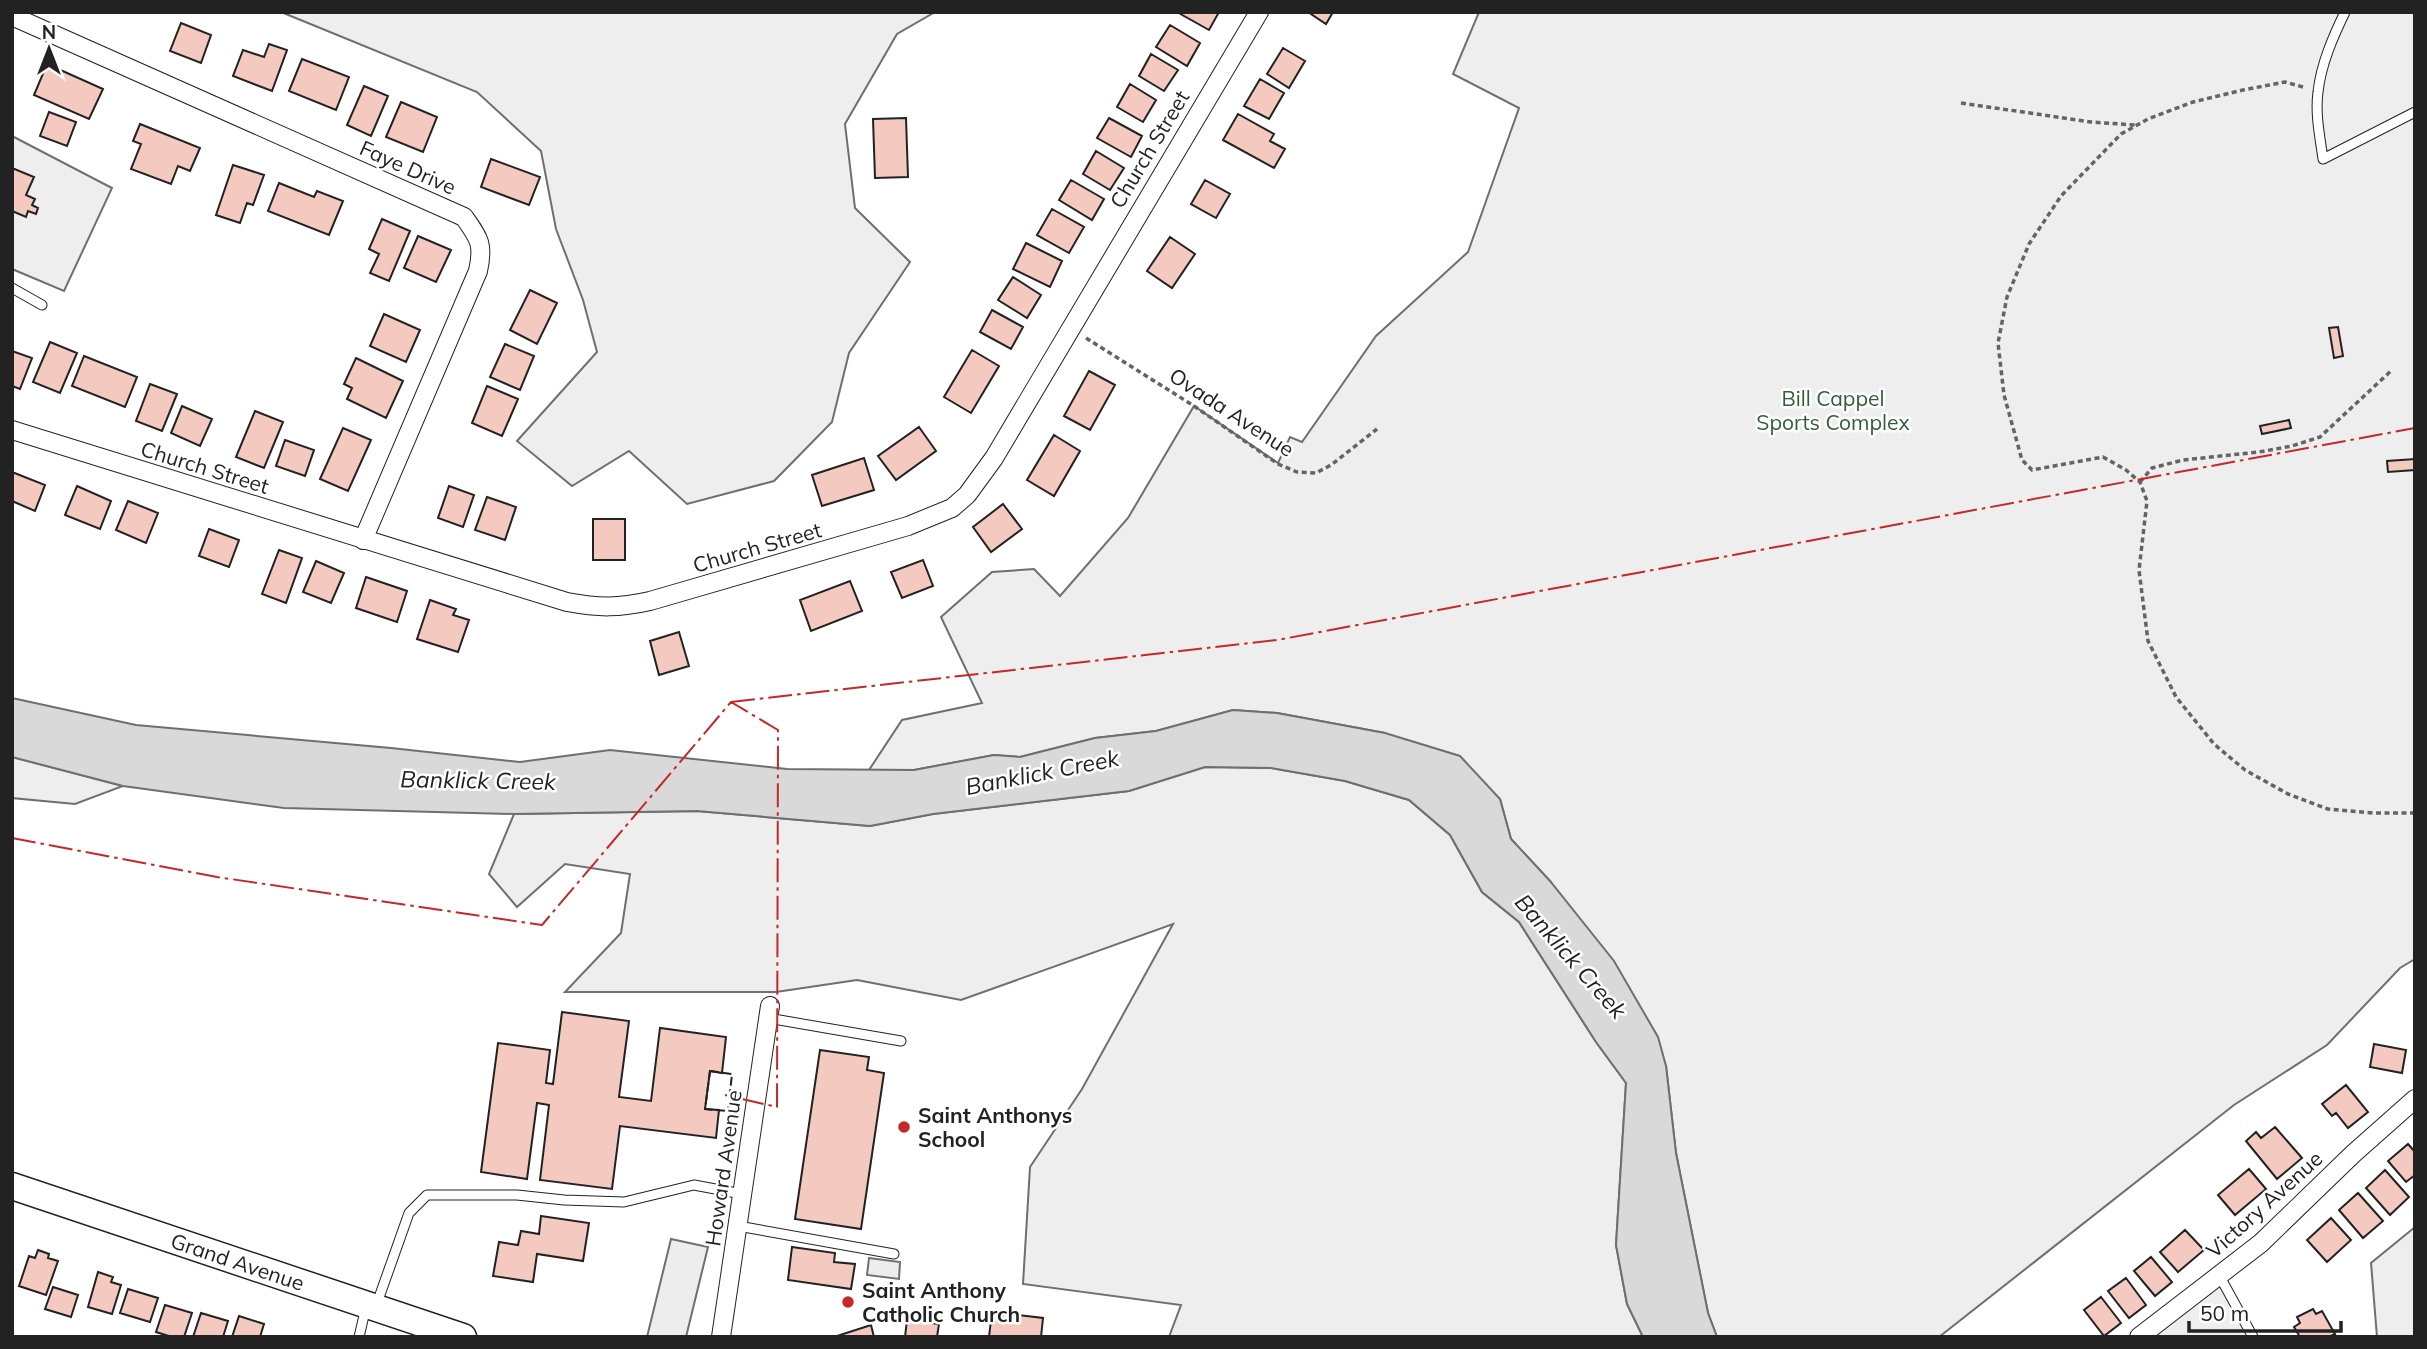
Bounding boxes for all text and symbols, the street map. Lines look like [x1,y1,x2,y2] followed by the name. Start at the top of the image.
[14,14,84,84] north arrow
[42,20,56,44] text: N
[1104,86,1194,212] street label: Church Street
[356,134,460,200] street label: Faye Drive
[1165,362,1299,462] street label: Ovada Avenue
[1756,385,1910,435] park label: Bill Cappel Sports Complex
[138,435,272,499] street label: Church Street
[690,516,824,578] street label: Church Street
[963,743,1122,801] water label: Banklick Creek
[400,764,557,796] water label: Banklick Creek
[1509,888,1634,1025] water label: Banklick Creek
[699,1088,747,1248] street label: Howard Avenue
[918,1102,1072,1152] place label: Saint Anthonys School
[896,1119,912,1135] marker: Saint Anthonys School
[2201,1145,2327,1263] street label: Victory Avenue
[168,1227,308,1296] street label: Grand Avenue
[862,1277,1020,1327] place label: Saint Anthony Catholic Church
[2189,1290,2341,1334] scale bar
[840,1294,856,1310] marker: Saint Anthony Catholic Church
[2200,1300,2249,1326] text: 50 m

